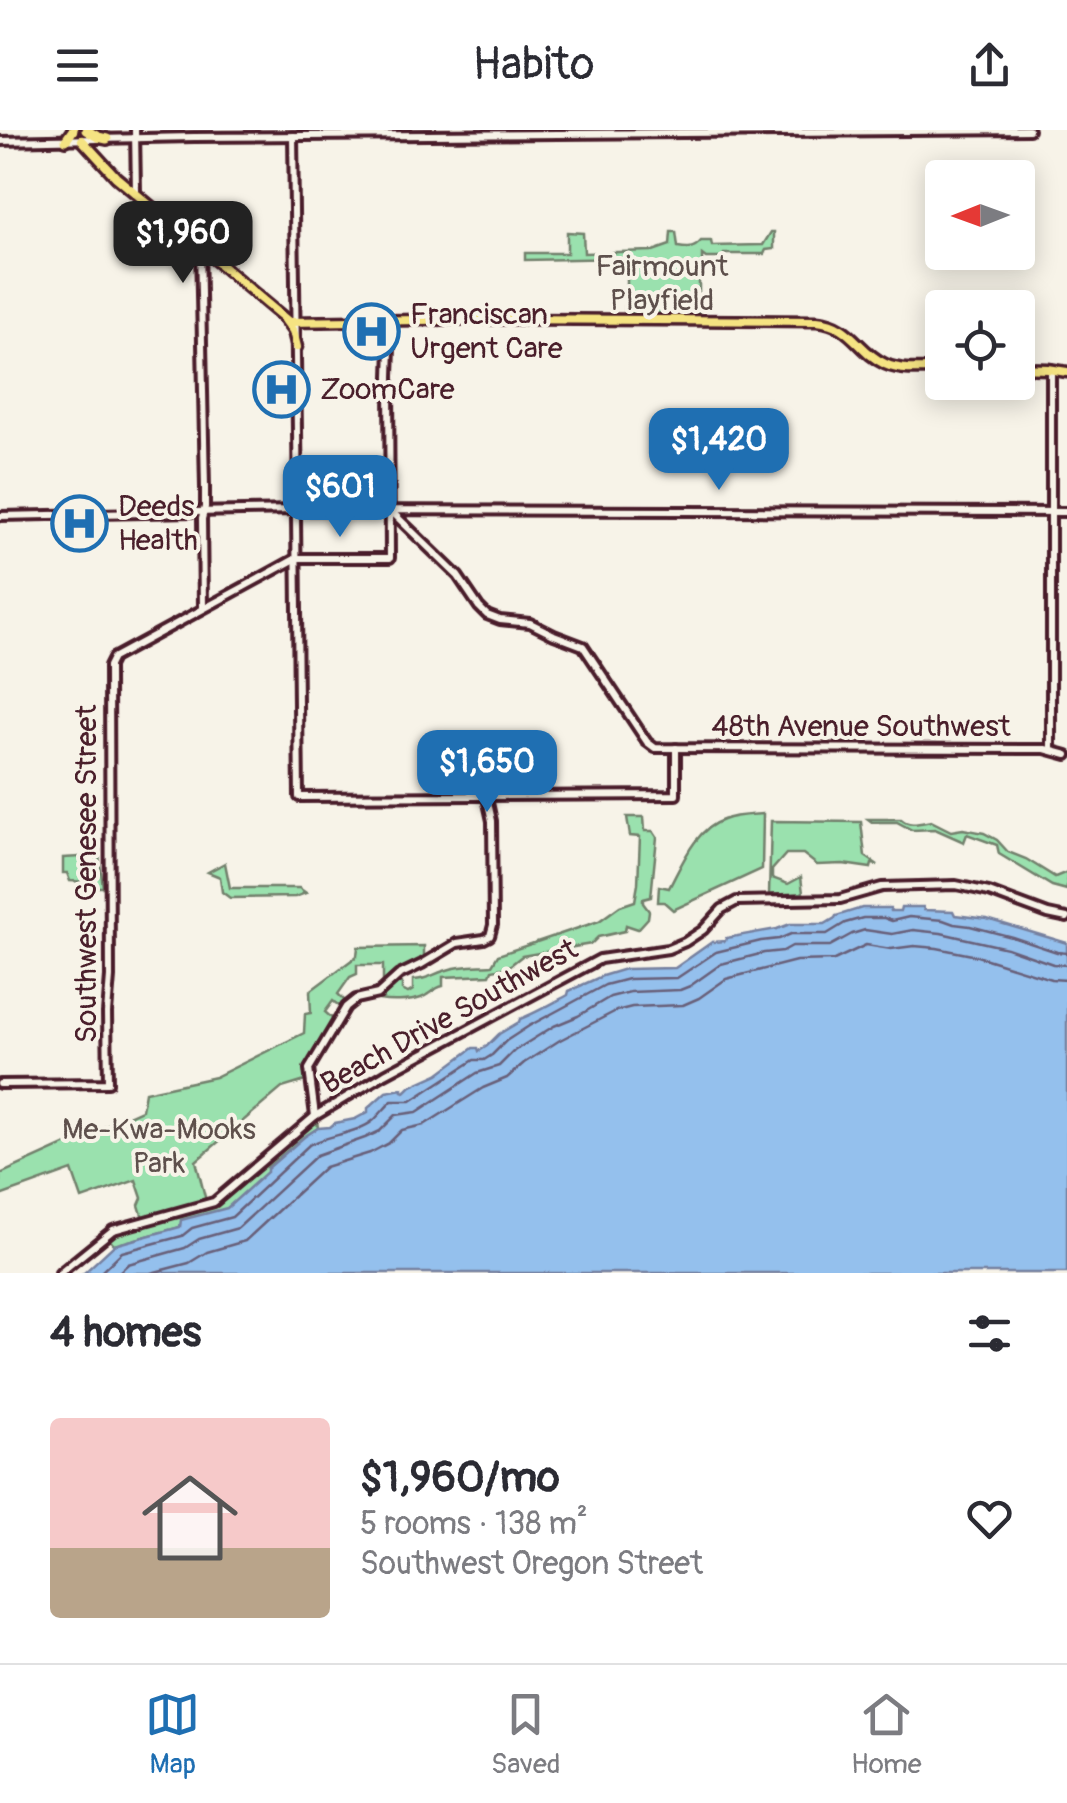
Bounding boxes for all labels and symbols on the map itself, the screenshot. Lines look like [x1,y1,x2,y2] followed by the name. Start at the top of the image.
[925,160,1035,270] north arrow
[102,201,264,286] pin: $1,960
[596,248,729,319] park label: Fairmount Playfield
[410,296,563,367] place label: Franciscan Urgent Care
[341,301,401,361] hospital icon: Franciscan Urgent Care
[251,359,311,419] hospital icon: ZoomCare
[320,371,455,408] place label: ZoomCare
[638,408,800,493] pin: $1,420
[281,455,399,540] pin: $601
[118,488,198,559] place label: Deeds Health
[49,493,109,553] hospital icon: Deeds Health
[68,704,105,1043] street label: Southwest Genesee Street
[711,708,1012,745] street label: 48th Avenue Southwest
[406,730,568,815] pin: $1,650
[315,930,585,1102] street label: Beach Drive Southwest
[62,1111,256,1182] park label: Me-Kwa-Mooks Park

